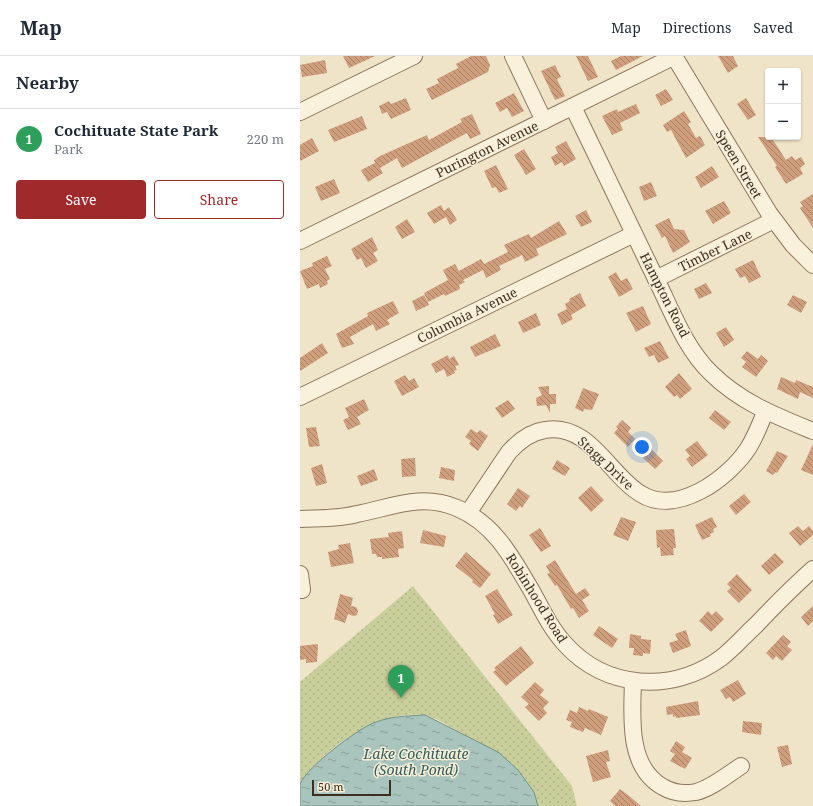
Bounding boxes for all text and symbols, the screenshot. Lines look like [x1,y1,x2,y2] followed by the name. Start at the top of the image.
[20,15,62,41] text: Map
[611,18,641,37] text: Map
[663,18,731,37] text: Directions
[753,18,793,37] text: Saved
[765,68,801,140] map controls
[765,68,801,104] button: +
[16,71,79,94] text: Nearby
[765,104,801,140] button: −
[433,116,541,182] street label: Purington Avenue
[54,120,218,140] text: Cochituate State Park
[711,126,767,202] street label: Speen Street
[25,130,33,148] text: 1
[247,130,284,148] text: 220 m
[54,140,83,158] text: Park
[16,180,146,219] button: Save
[154,180,284,219] button: Share
[675,224,755,276] street label: Timber Lane
[636,249,694,341] street label: Hampton Road
[414,283,520,347] street label: Columbia Avenue
[574,432,638,494] street label: Stagg Drive
[632,437,652,457] your location
[502,550,572,646] street label: Robinhood Road
[388,665,414,698] pin: 1
[362,744,469,779] water label: Lake Cochituate (South Pond)
[312,778,391,797] scale bar
[318,779,344,794] text: 50 m

